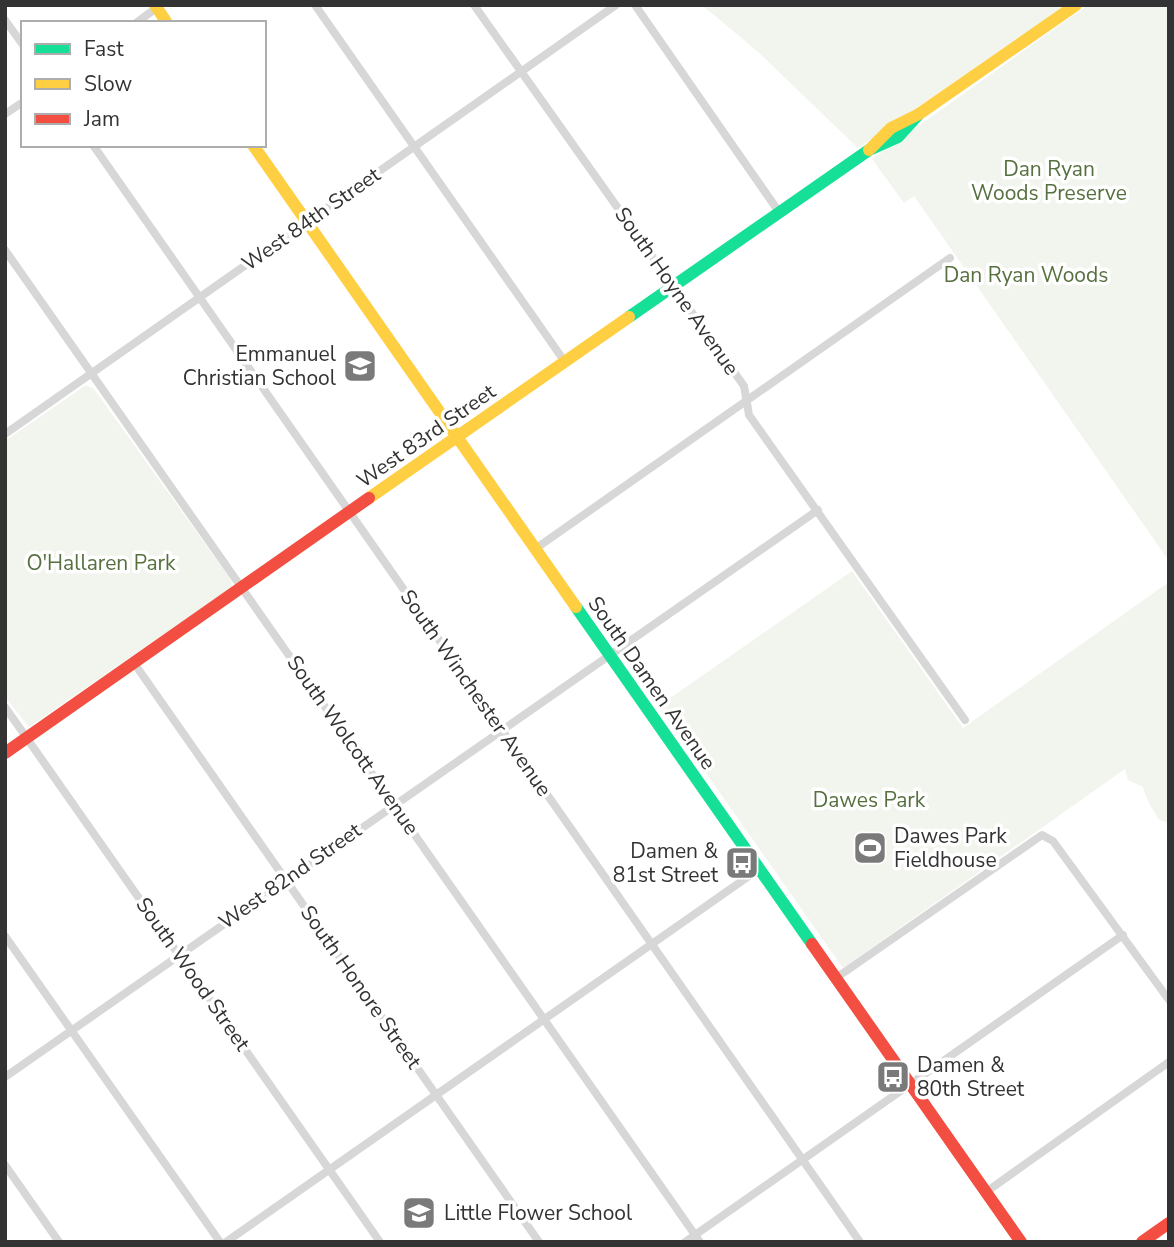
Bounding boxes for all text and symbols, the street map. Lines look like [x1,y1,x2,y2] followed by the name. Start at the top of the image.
[21,21,266,147] legend
[84,35,124,63] text: Fast
[84,70,133,98] text: Slow
[83,105,120,133] text: Jam
[971,155,1127,207] park label: Dan Ryan Woods Preserve
[236,160,386,277] street label: West 84th Street
[608,201,746,381] street label: South Hoyne Avenue
[944,261,1108,289] park label: Dan Ryan Woods
[183,340,337,392] place label: Emmanuel Christian School
[341,347,379,385] school or university icon: Emmanuel Christian School
[351,377,501,494] street label: West 83rd Street
[26,549,176,577] park label: O'Hallaren Park
[394,584,558,802] street label: South Winchester Avenue
[582,591,722,775] street label: South Damen Avenue
[280,650,426,840] street label: South Wolcott Avenue
[813,786,926,814] park label: Dawes Park
[213,816,367,936] street label: West 82nd Street
[894,822,1007,874] place label: Dawes Park Fieldhouse
[851,829,889,867] sports icon: Dawes Park Fieldhouse
[613,837,719,889] place label: Damen & 81st Street
[723,844,761,882] bus stop icon: Damen & 81st Street
[130,892,257,1057] street label: South Wood Street
[294,900,428,1075] street label: South Honore Street
[917,1051,1025,1103] place label: Damen & 80th Street
[874,1058,912,1096] bus stop icon: Damen & 80th Street
[400,1194,438,1232] school or university icon: Little Flower School
[444,1199,633,1227] place label: Little Flower School

